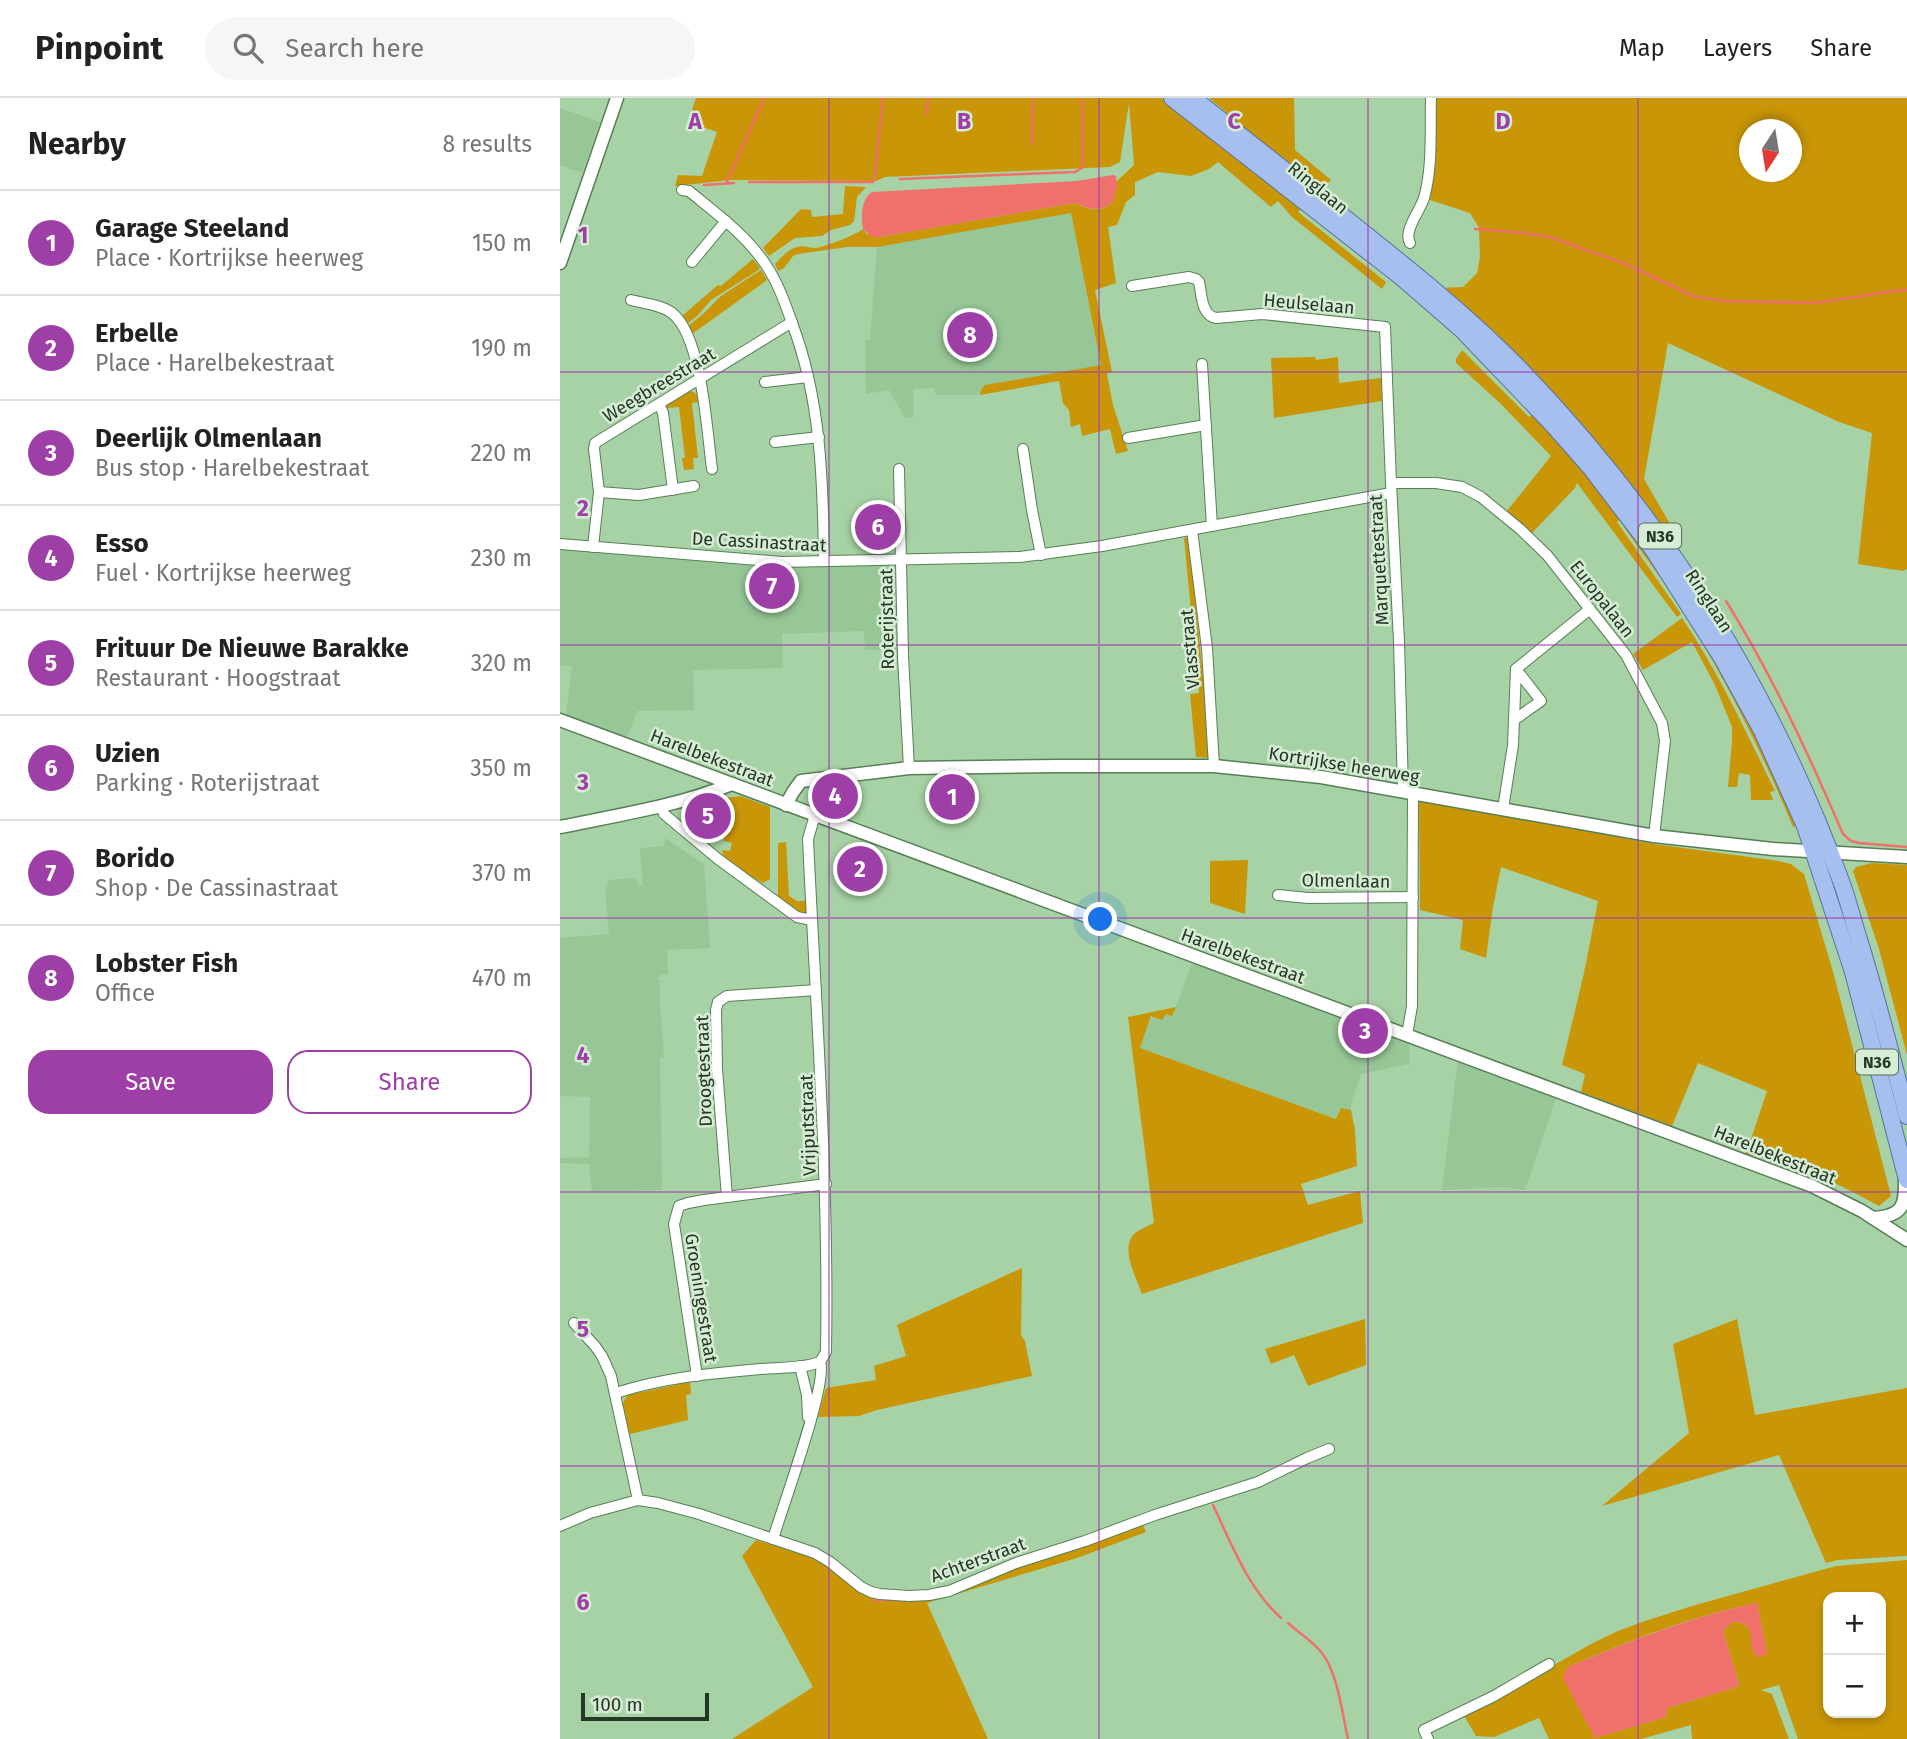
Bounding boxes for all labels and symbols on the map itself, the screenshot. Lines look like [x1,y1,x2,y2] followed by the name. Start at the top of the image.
[687,107,702,135] text: A
[957,107,971,135] text: B
[1227,107,1241,135] text: C
[1496,107,1511,135] text: D
[1739,119,1802,182] north arrow
[1283,157,1353,219] street label: Ringlaan
[578,221,588,249] text: 1
[1263,289,1355,319] street label: Heulselaan
[947,309,993,361] pin: 8
[599,342,720,427] street label: Weegbreestraat
[577,494,589,522] text: 2
[1365,494,1393,626] street label: Marquettestraat
[855,501,901,553] pin: 6
[1639,524,1681,548] road number: N36
[691,527,827,557] street label: De Cassinastraat
[1565,556,1639,642] street label: Europalaan
[749,560,795,612] pin: 7
[1680,565,1738,637] street label: Ringlaan
[875,568,899,670] street label: Roterijstraat
[1176,608,1204,690] street label: Vlasstraat
[647,724,777,792] street label: Harelbekestraat
[1267,742,1422,788] street label: Kortrijkse heerweg
[576,768,589,796] text: 3
[812,770,858,822] pin: 4
[929,771,975,823] pin: 1
[685,790,731,842] pin: 5
[837,843,883,895] pin: 2
[1301,869,1391,893] street label: Olmenlaan
[1083,902,1117,936] your location
[1178,923,1308,989] street label: Harelbekestraat
[1342,1005,1388,1057] pin: 3
[691,1014,717,1127] street label: Droogtestraat
[577,1041,590,1069] text: 4
[1856,1050,1898,1074] road number: N36
[795,1073,821,1176] street label: Vrijputstraat
[1711,1120,1840,1190] street label: Harelbekestraat
[680,1232,722,1365] street label: Groeningestraat
[577,1315,589,1343] text: 5
[928,1532,1029,1587] street label: Achterstraat
[577,1588,590,1616] text: 6
[581,1690,709,1722] scale bar

